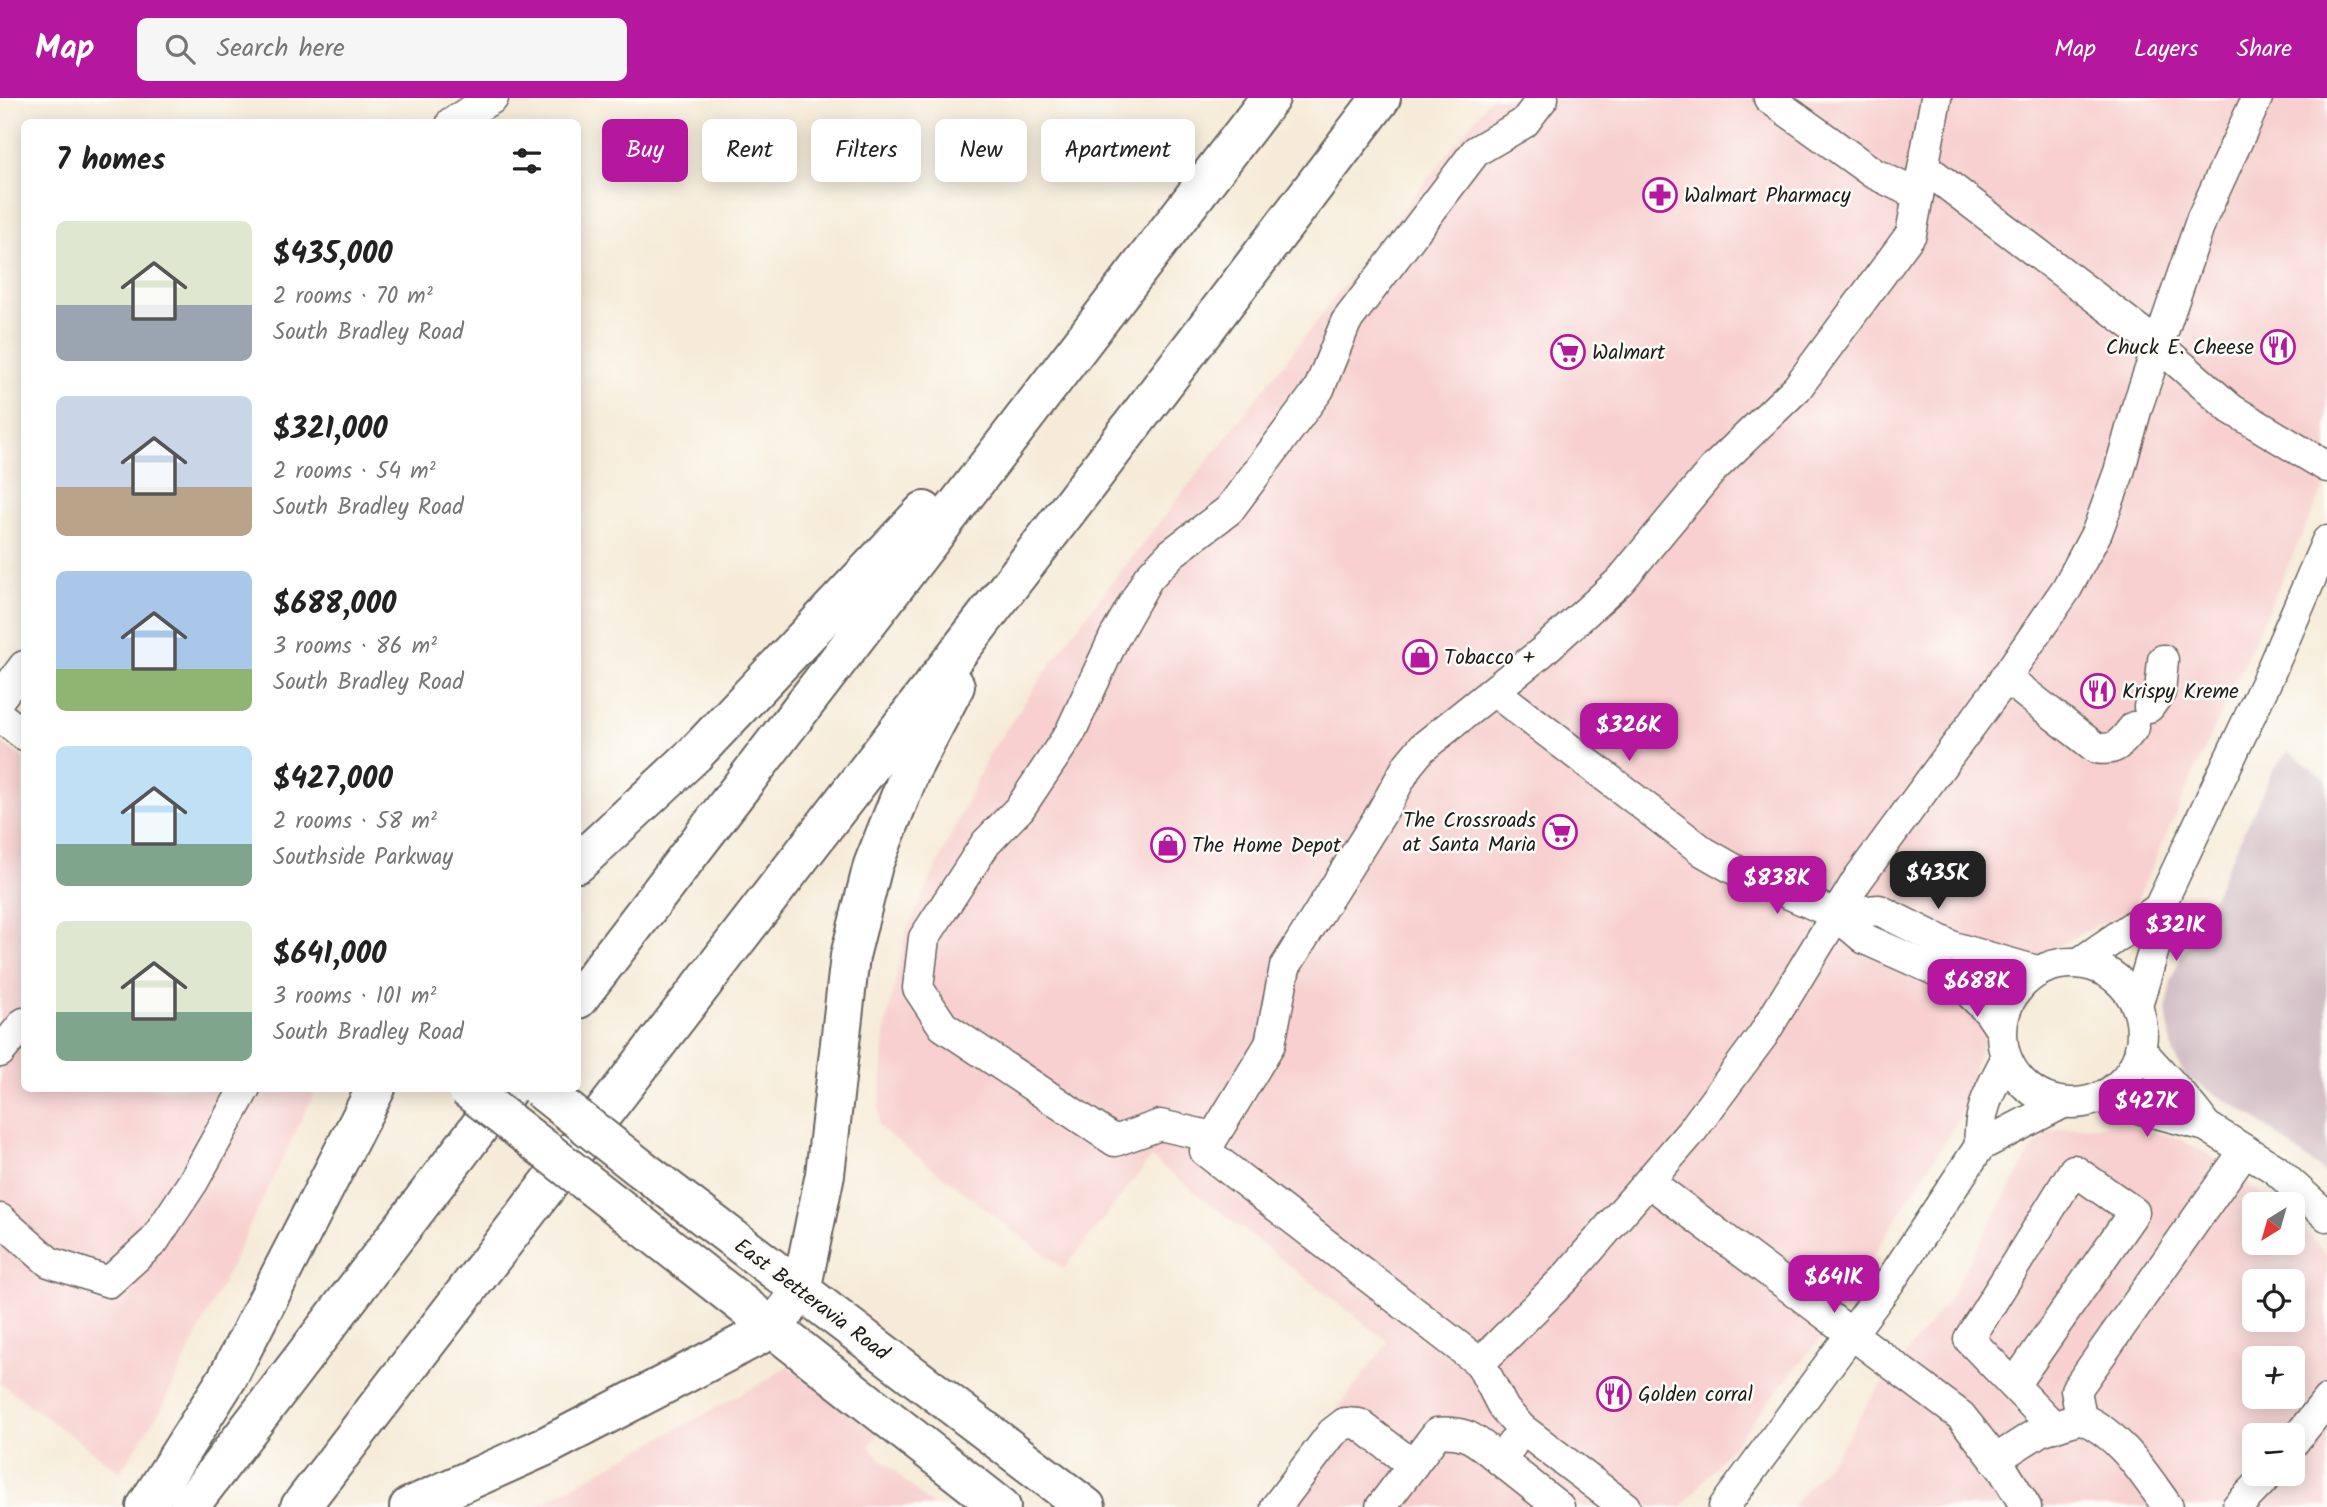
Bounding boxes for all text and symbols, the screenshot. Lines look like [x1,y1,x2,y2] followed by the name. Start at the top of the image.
[137,18,627,81] search box
[35,23,95,76] text: Map
[217,28,345,70] text: Search here
[161,30,199,68] icon: search
[2054,30,2096,69] text: Map
[2134,30,2198,69] text: Layers
[2236,30,2292,69] text: Share
[602,119,688,182] chip: Buy
[702,119,797,182] chip: Rent
[811,119,921,182] chip: Filters
[935,119,1027,182] chip: New
[1041,119,1195,182] chip: Apartment
[56,137,166,185] text: 7 homes
[508,142,546,180] icon: filters
[1641,176,1679,214] pharmacy icon: Walmart Pharmacy
[1684,180,1851,213] place label: Walmart Pharmacy
[273,231,393,279] text: $435,000
[112,249,196,333] icon: home
[273,279,433,315] text: 2 rooms · 70 m²
[273,315,464,351] text: South Bradley Road
[2259,328,2297,366] restaurant icon: Chuck E. Cheese
[2106,332,2255,365] place label: Chuck E. Cheese
[1549,333,1587,371] supermarket icon: Walmart
[1592,337,1666,370] place label: Walmart
[273,406,388,454] text: $321,000
[112,424,196,508] icon: home
[273,454,436,490] text: 2 rooms · 54 m²
[273,490,464,526] text: South Bradley Road
[273,581,396,629] text: $688,000
[112,599,196,683] icon: home
[273,629,437,665] text: 3 rooms · 86 m²
[1401,638,1439,676] shop icon: Tobacco +
[1444,642,1535,675] place label: Tobacco +
[273,665,464,701] text: South Bradley Road
[2079,672,2117,710] restaurant icon: Krispy Kreme
[2122,676,2239,709] place label: Krispy Kreme
[1580,704,1678,763] pin: $326K
[1596,708,1662,744] text: $326K
[273,756,393,804] text: $427,000
[112,774,196,858] icon: home
[273,804,437,840] text: 2 rooms · 58 m²
[1403,805,1536,862] place label: The Crossroads at Santa Maria
[1541,813,1579,851] supermarket icon: The Crossroads at Santa Maria
[1149,826,1187,864] shop icon: The Home Depot
[1192,830,1342,863] place label: The Home Depot
[273,840,453,876] text: Southside Parkway
[1889,852,1987,911] pin: $435K
[1728,856,1826,916] pin: $838K
[1906,856,1970,892] text: $435K
[1743,861,1811,897] text: $838K
[2127,904,2225,963] pin: $321K
[2146,908,2206,944] text: $321K
[273,931,386,979] text: $641,000
[112,949,196,1033] icon: home
[1928,960,2026,1019] pin: $688K
[1943,964,2011,1000] text: $688K
[273,979,436,1015] text: 3 rooms · 101 m²
[273,1015,464,1051] text: South Bradley Road
[2098,1080,2196,1139] pin: $427K
[2115,1084,2179,1120] text: $427K
[2242,1192,2305,1255] north arrow
[2242,1192,2305,1486] map controls
[726,1231,896,1370] street label: East Betteravia Road
[1785,1256,1883,1315] pin: $641K
[1804,1260,1864,1296] text: $641K
[2242,1269,2305,1332] button: locate
[2242,1346,2305,1409] button: +
[1595,1375,1633,1413] restaurant icon: Golden corral
[1638,1379,1753,1412] place label: Golden corral
[2242,1423,2305,1486] button: −

